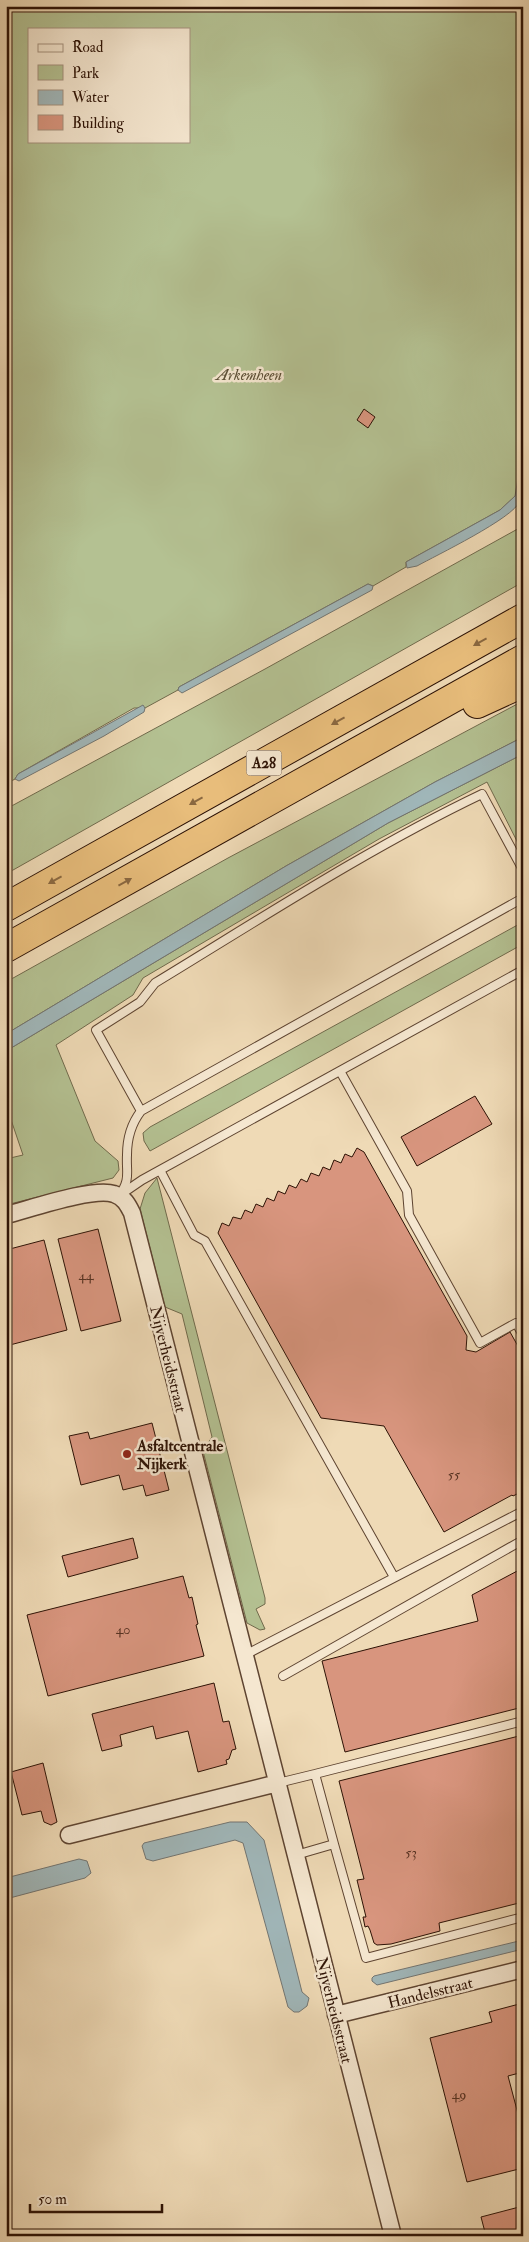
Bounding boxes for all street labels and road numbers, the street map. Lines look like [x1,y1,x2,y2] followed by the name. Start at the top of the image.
[246,750,282,776] road number: A28
[145,1304,191,1415] street label: Nijverheidsstraat
[311,1955,357,2066] street label: Nijverheidsstraat
[386,1973,475,2013] street label: Handelsstraat

